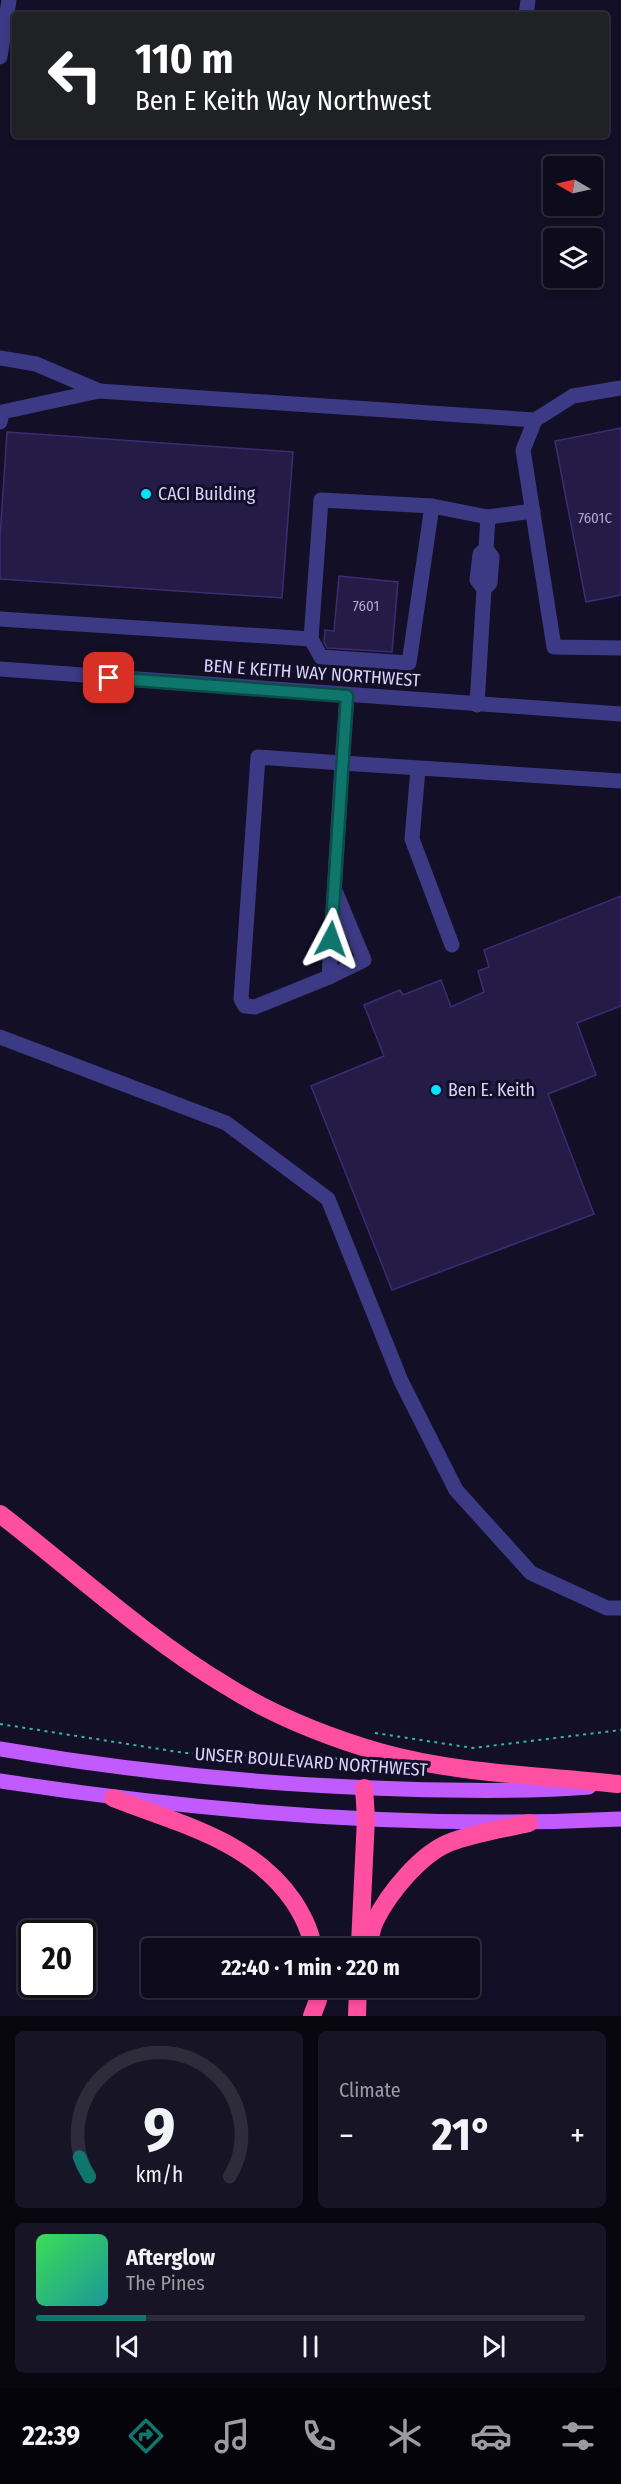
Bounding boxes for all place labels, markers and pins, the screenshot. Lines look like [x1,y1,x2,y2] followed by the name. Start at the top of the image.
[158,483,256,505] place label: CACI Building
[139,487,153,501] marker: CACI Building
[83,652,134,703] pin
[448,1079,535,1101] place label: Ben E. Keith
[429,1083,443,1097] marker: Ben E. Keith

